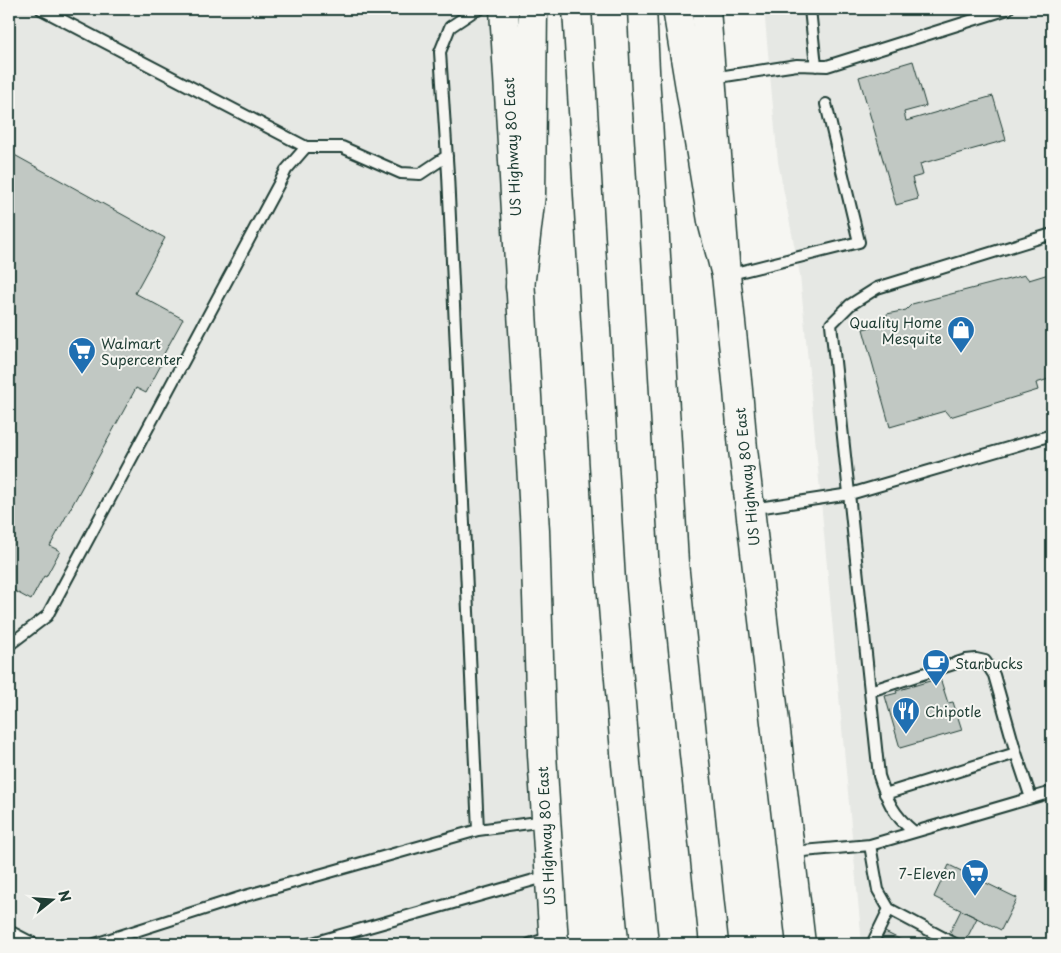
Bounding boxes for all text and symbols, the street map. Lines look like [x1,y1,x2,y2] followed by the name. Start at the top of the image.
[498,77,526,217] street label: US Highway 80 East
[849,312,942,349] place label: Quality Home Mesquite
[946,315,976,354] shop icon: Quality Home Mesquite
[101,333,183,370] place label: Walmart Supercenter
[67,336,97,375] supermarket icon: Walmart Supercenter
[729,406,765,547] street label: US Highway 80 East
[921,648,951,687] cafe icon: Starbucks
[955,653,1023,674] place label: Starbucks
[891,696,921,735] restaurant icon: Chipotle
[925,701,982,722] place label: Chipotle
[532,766,560,906] street label: US Highway 80 East
[960,858,990,897] supermarket icon: 7-Eleven
[899,863,956,884] place label: 7-Eleven
[28,876,78,926] north arrow
[53,888,77,904] text: N

